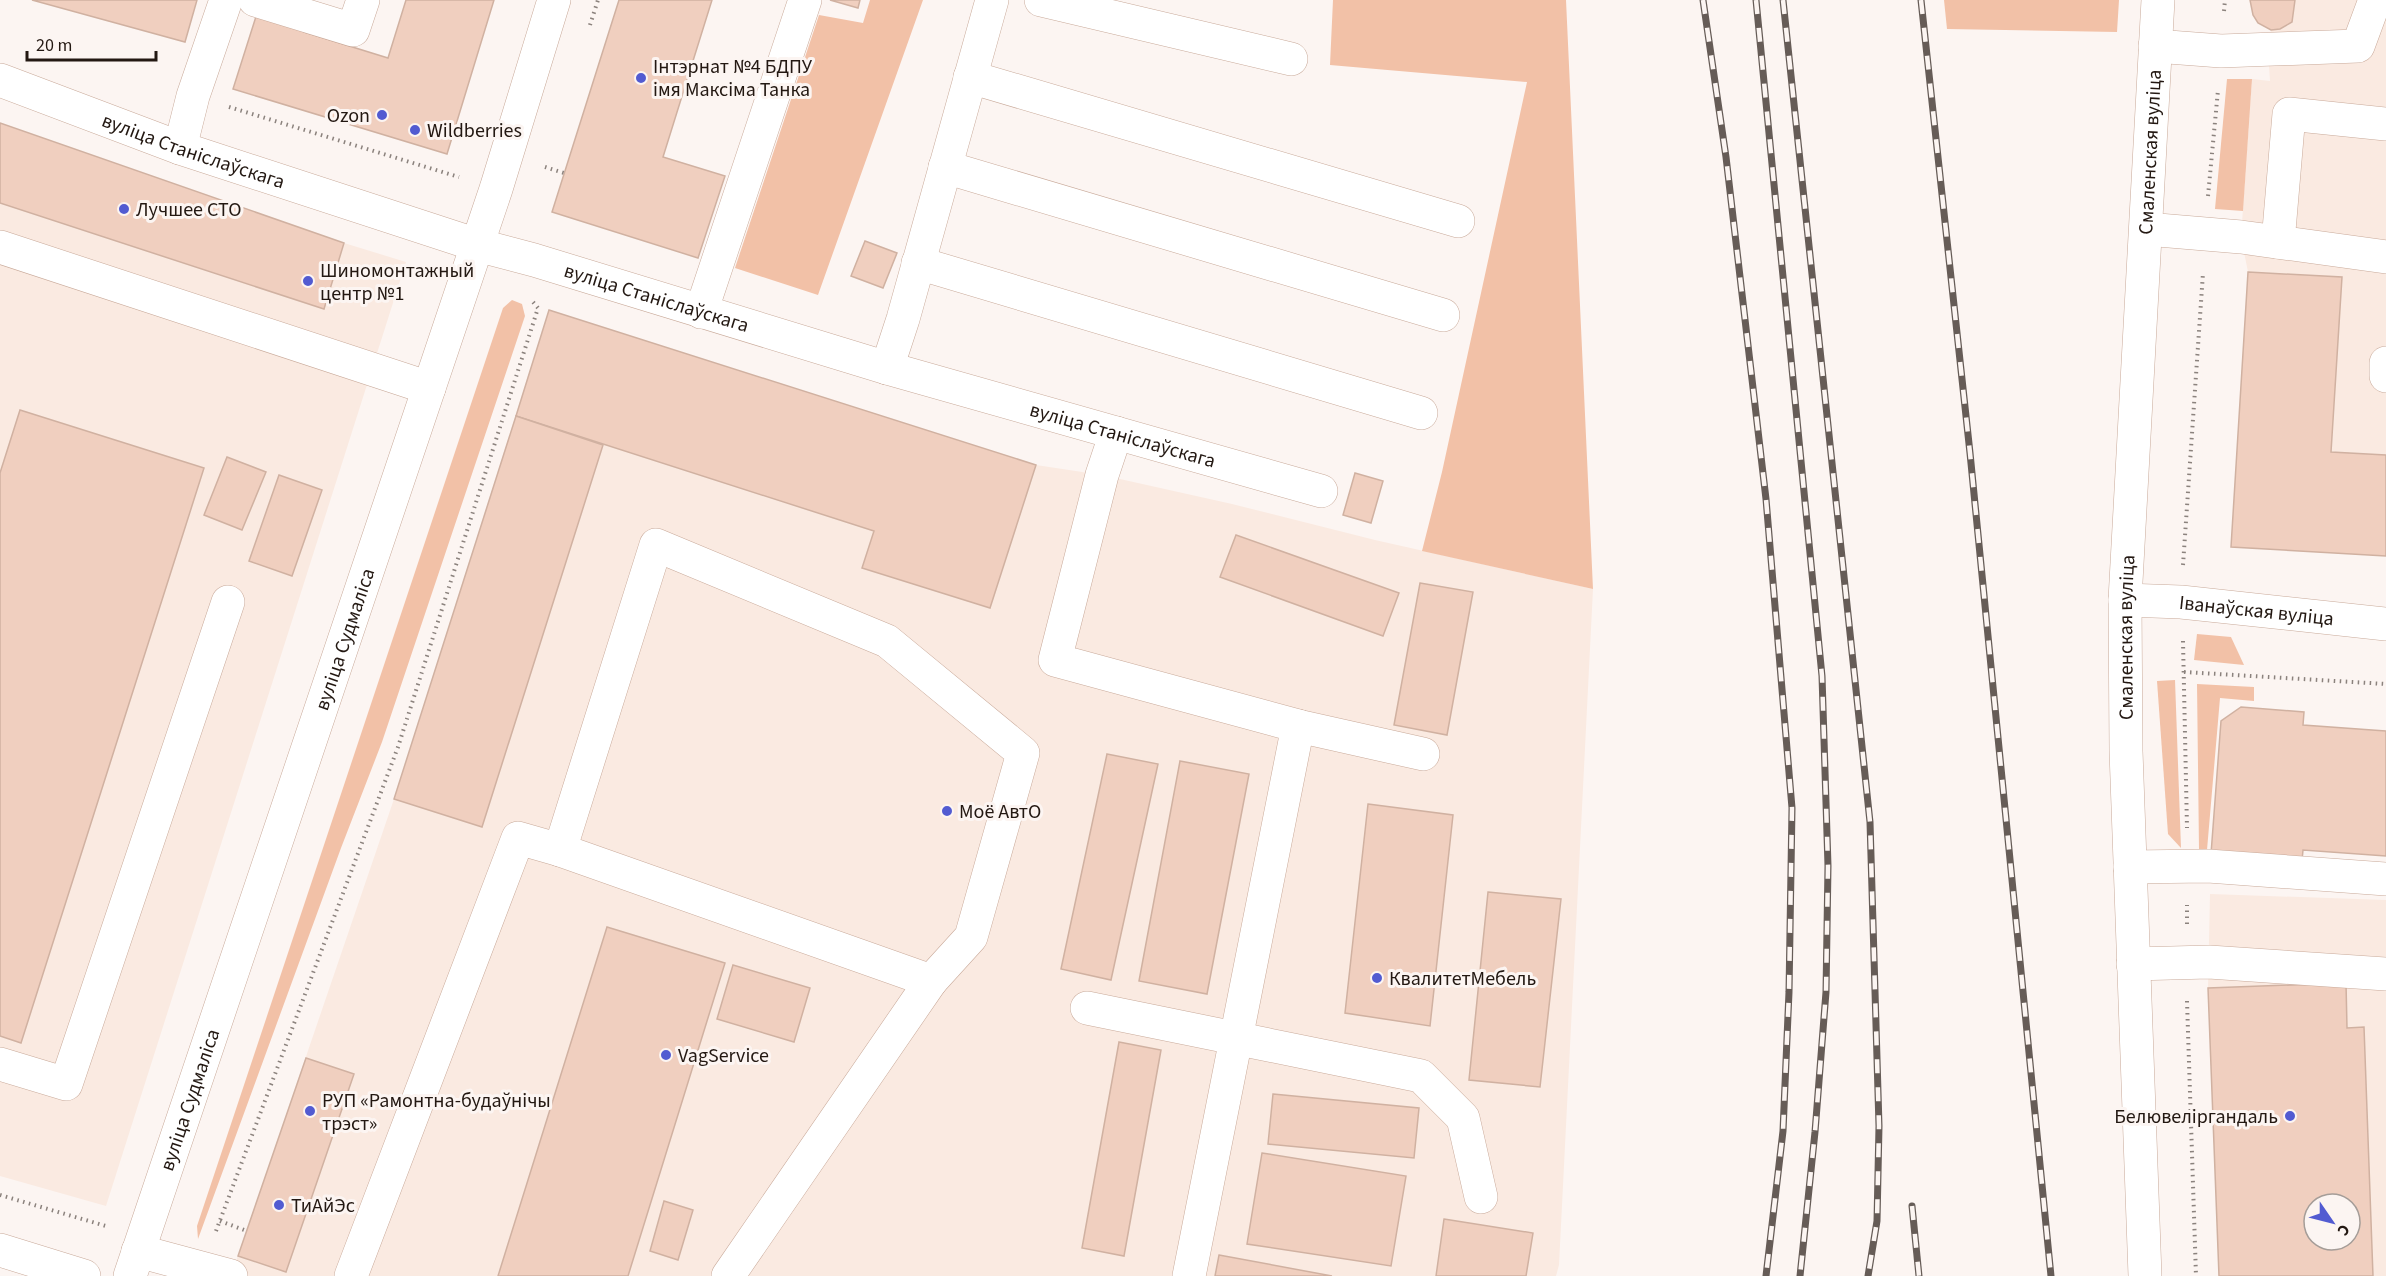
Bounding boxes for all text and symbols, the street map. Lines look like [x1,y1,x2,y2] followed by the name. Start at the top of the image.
[27,24,156,62] scale bar
[36,33,72,58] text: 20 m
[653,53,813,104] place label: Інтэрнат №4 БДПУ імя Максіма Танка
[2132,69,2169,235] street label: Смаленская вуліца
[634,71,648,85] marker: Інтэрнат №4 БДПУ імя Максіма Танка
[327,102,370,130] place label: Ozon
[98,107,288,196] street label: вуліца Станіслаўскага
[375,108,389,122] marker: Ozon
[427,117,522,145] place label: Wildberries
[408,123,422,137] marker: Wildberries
[136,196,242,224] place label: Лучшее СТО
[117,202,131,216] marker: Лучшее СТО
[320,257,474,308] place label: Шиномонтажный центр №1
[560,257,752,340] street label: вуліца Станіслаўскага
[301,274,315,288] marker: Шиномонтажный центр №1
[1026,396,1219,475] street label: вуліца Станіслаўскага
[2112,554,2142,720] street label: Смаленская вуліца
[308,565,382,714] street label: вуліца Судмаліса
[2178,589,2335,633] street label: Іванаўская вуліца
[959,798,1041,826] place label: Моё АвтО
[940,804,954,818] marker: Моё АвтО
[1389,965,1536,993] place label: КвалитетМебель
[1370,971,1384,985] marker: КвалитетМебель
[153,1025,227,1175] street label: вуліца Судмаліса
[678,1042,769,1070] place label: VagService
[659,1048,673,1062] marker: VagService
[322,1087,551,1138] place label: РУП «Рамонтна-будаўнічы трэст»
[2114,1103,2278,1131] place label: Белювеліргандаль
[303,1104,317,1118] marker: РУП «Рамонтна-будаўнічы трэст»
[2283,1109,2297,1123] marker: Белювеліргандаль
[291,1192,355,1220] place label: ТиАйЭс
[2302,1192,2362,1252] north arrow
[272,1198,286,1212] marker: ТиАйЭс
[2332,1220,2355,1240] text: С

